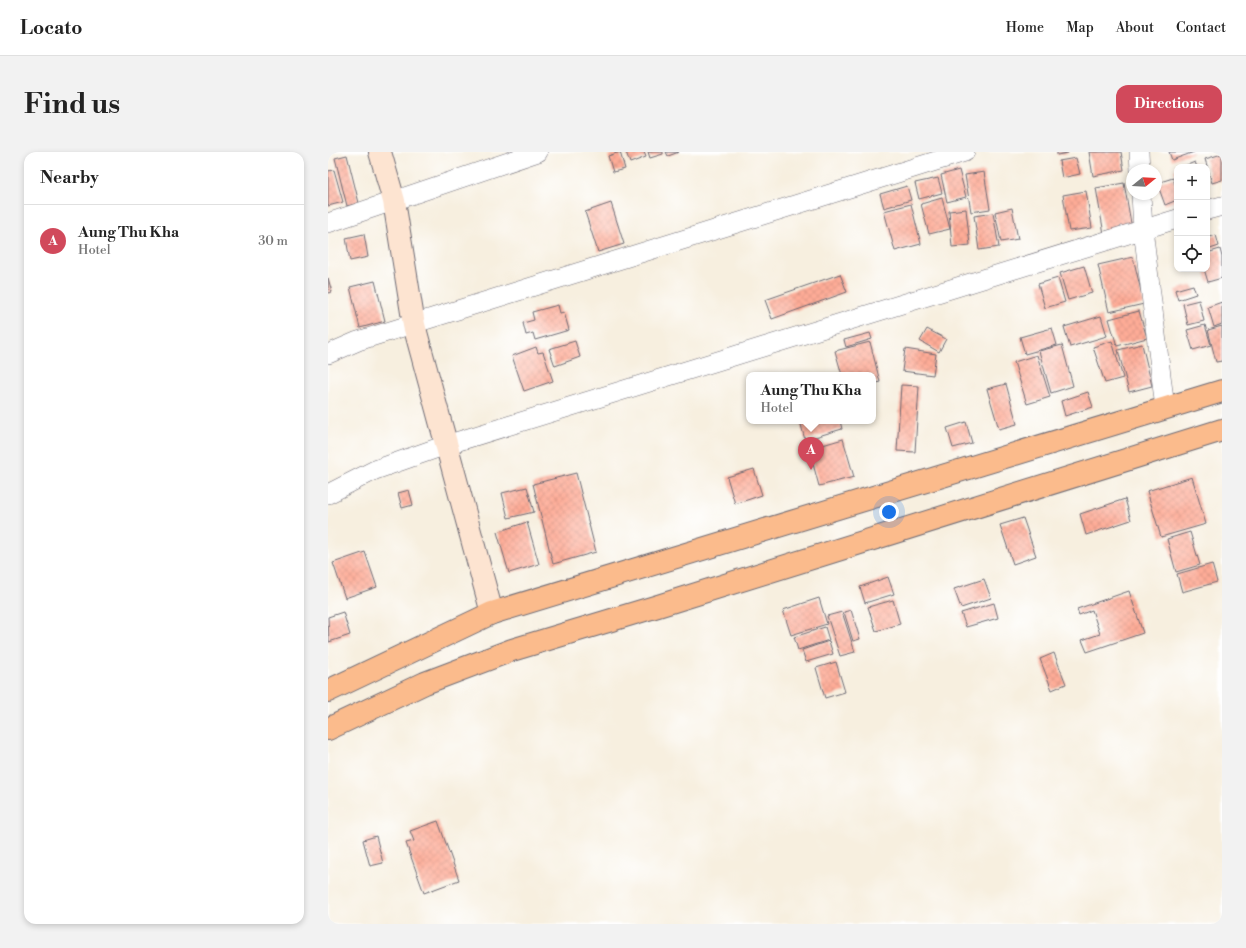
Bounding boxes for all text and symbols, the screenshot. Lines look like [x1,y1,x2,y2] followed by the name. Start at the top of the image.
[20,16,82,40] text: Locato
[1006,19,1044,37] text: Home
[1066,19,1094,37] text: Map
[1116,19,1154,37] text: About
[1176,19,1226,37] text: Contact
[1116,85,1222,123] button: Directions
[24,87,120,122] text: Find us
[1126,164,1162,200] north arrow
[1174,164,1210,272] map controls
[1174,164,1210,200] button: +
[40,167,99,189] text: Nearby
[1174,200,1210,236] button: −
[78,223,179,242] text: Aung Thu Kha
[48,233,58,249] text: A
[258,233,288,249] text: 30 m
[1174,236,1210,272] button: locate
[78,242,111,258] text: Hotel
[746,372,876,424] popup
[760,381,862,400] text: Aung Thu Kha
[760,400,793,416] text: Hotel
[798,437,824,470] pin: A
[879,502,899,522] your location

